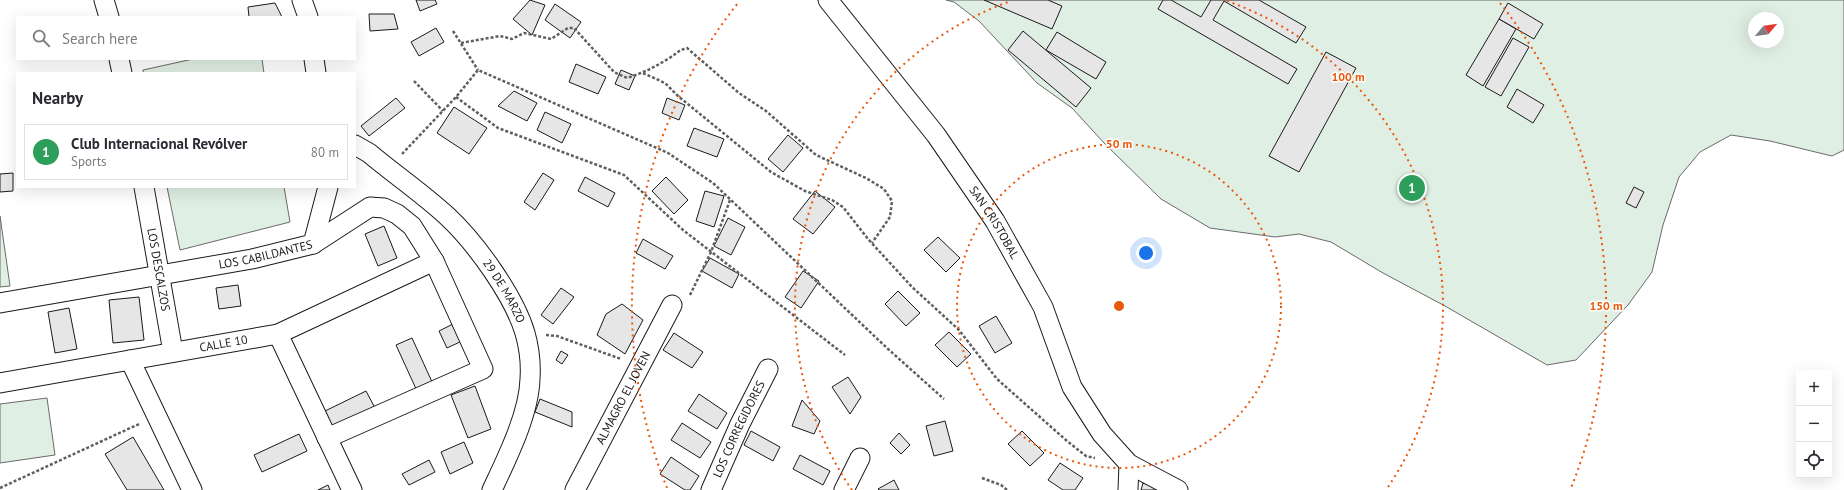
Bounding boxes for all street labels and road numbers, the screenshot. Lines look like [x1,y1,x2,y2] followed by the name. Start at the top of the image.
[966,183,1023,261] street label: SAN CRISTOBAL
[144,227,174,312] street label: LOS DESCALZOS
[217,236,314,272] street label: LOS CABILDANTES
[480,256,529,325] street label: 29 DE MARZO
[198,331,249,355] street label: CALLE 10
[592,349,653,447] street label: ALMAGRO EL JOVEN
[709,378,768,480] street label: LOS CORREGIDORES

